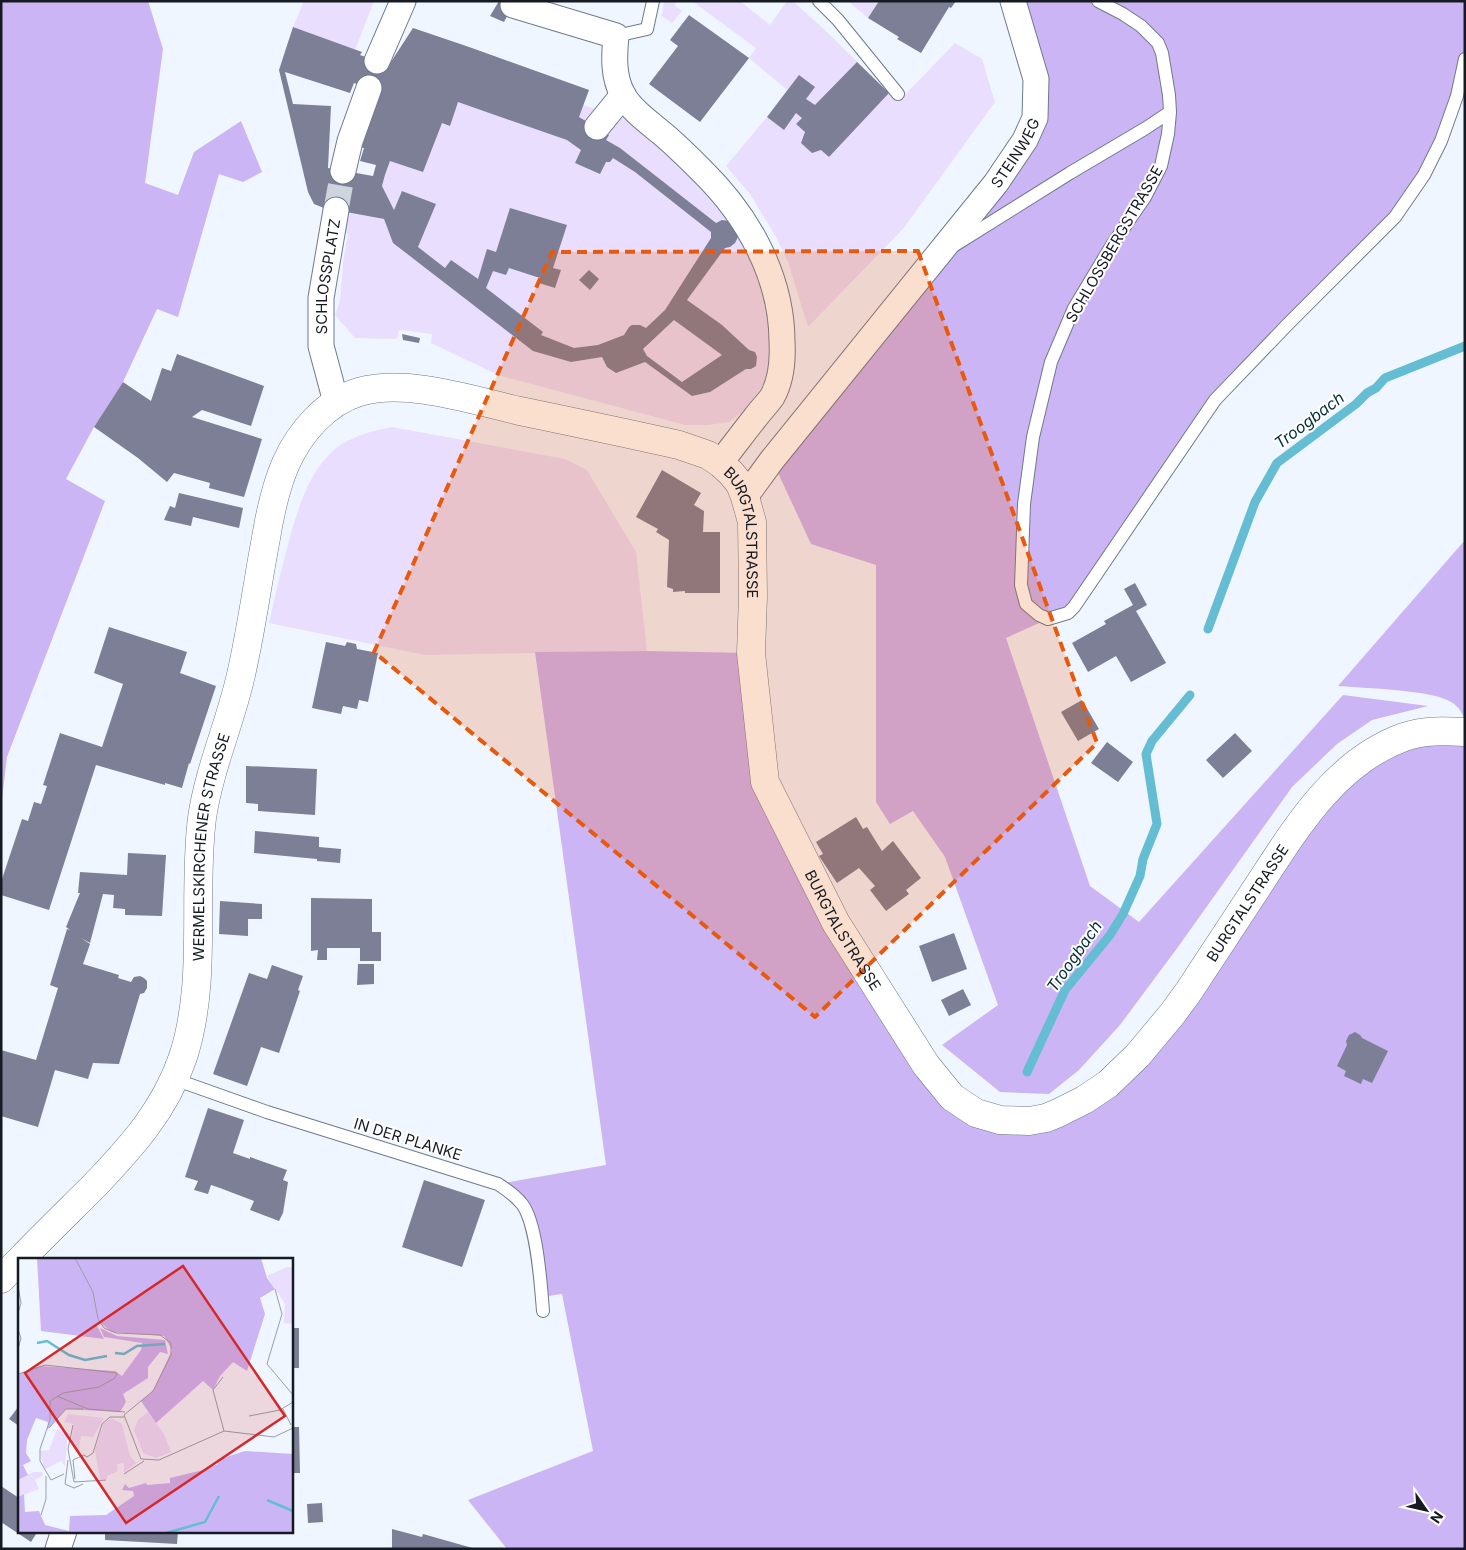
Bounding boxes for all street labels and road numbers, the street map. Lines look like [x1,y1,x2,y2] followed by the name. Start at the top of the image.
[986,115,1043,191] street label: STEINWEG
[1061,162,1167,326] street label: SCHLOSSBERGSTRASSE
[312,217,344,334] street label: SCHLOSSPLATZ
[720,462,763,599] street label: BURGTALSTRASSE
[188,731,233,961] street label: WERMELSKIRCHENER STRASSE
[1202,840,1292,965] street label: BURGTALSTRASSE
[801,867,886,994] street label: BURGTALSTRASSE
[352,1114,464,1164] street label: IN DER PLANKE

